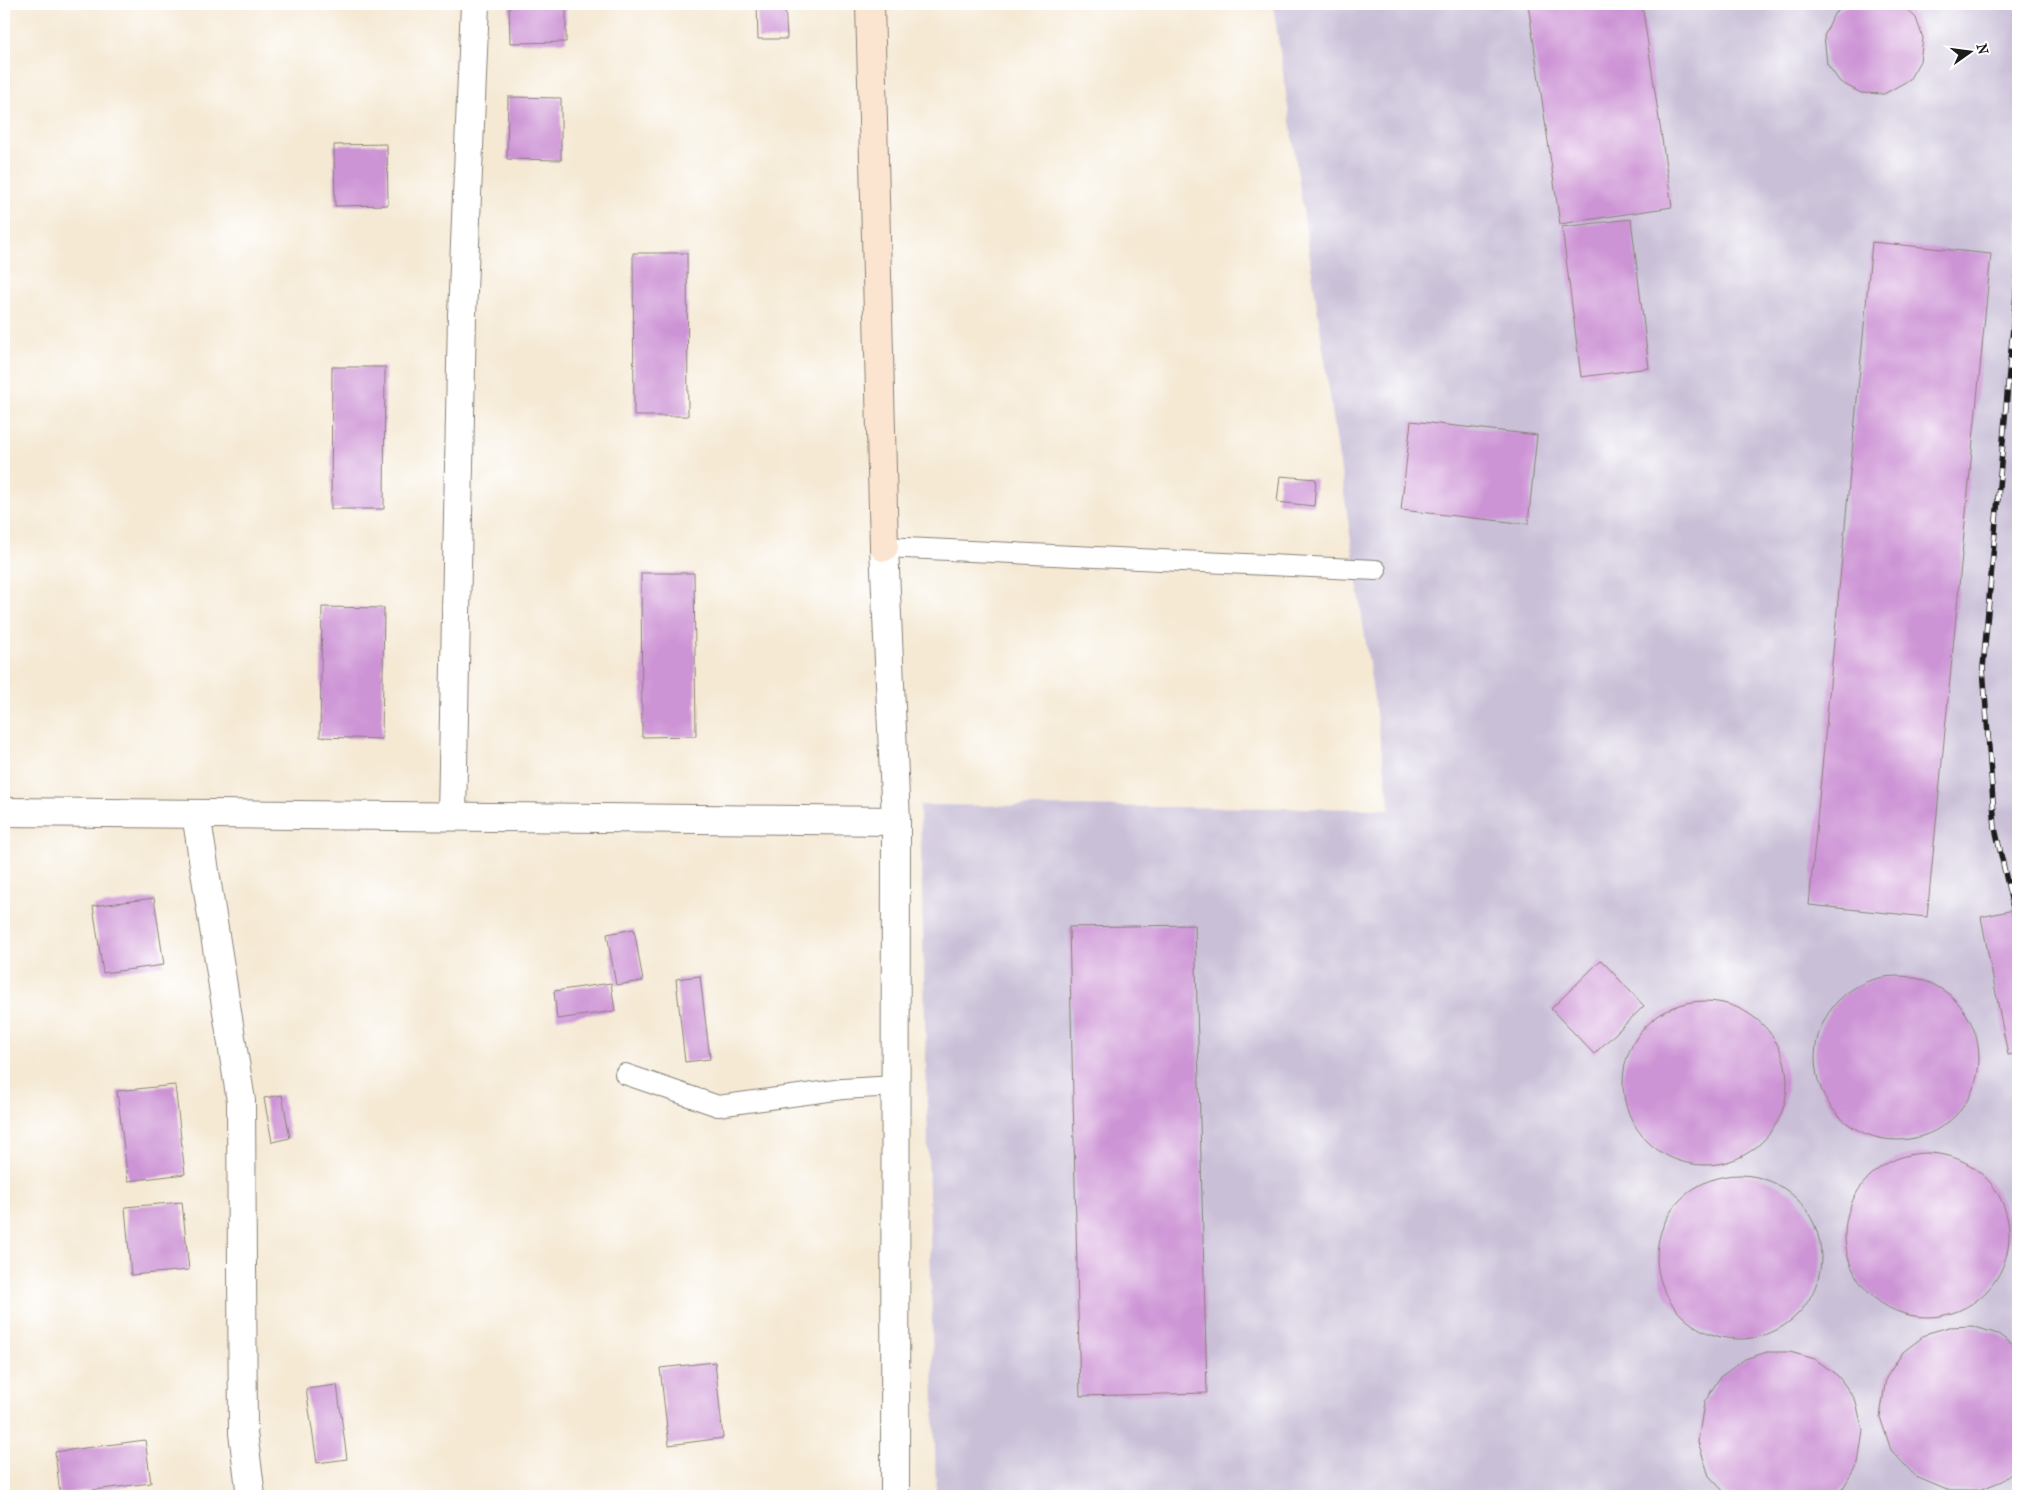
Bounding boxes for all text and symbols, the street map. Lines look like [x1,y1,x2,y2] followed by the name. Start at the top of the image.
[1944,28,1994,78] north arrow
[1973,42,1992,57] text: N

